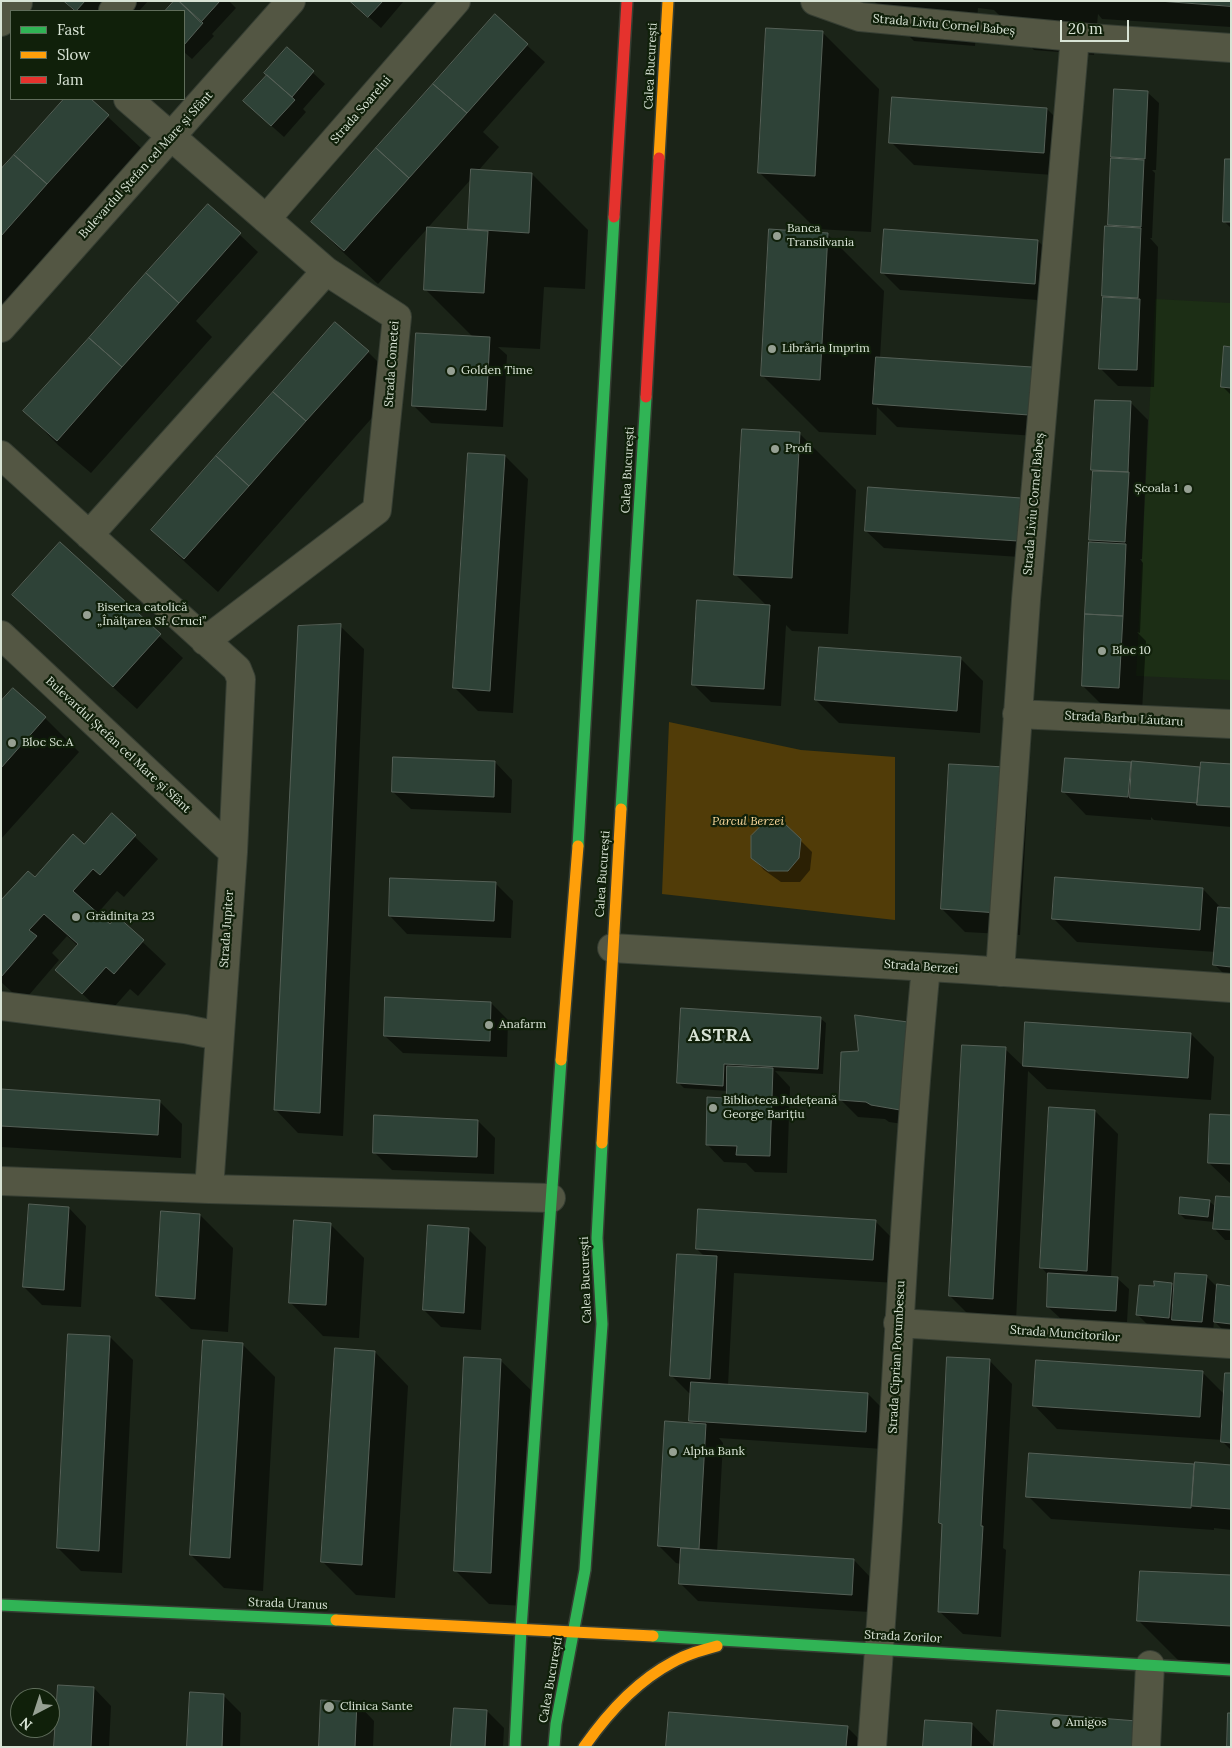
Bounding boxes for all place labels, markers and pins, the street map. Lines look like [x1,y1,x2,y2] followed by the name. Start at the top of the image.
[787,222,854,250] place label: Banca Transilvania
[771,230,783,242] marker: Banca Transilvania
[782,342,870,356] place label: Librăria Imprim
[766,343,778,355] marker: Librăria Imprim
[461,364,533,378] place label: Golden Time
[445,365,457,377] marker: Golden Time
[785,442,812,456] place label: Profi
[769,443,781,455] marker: Profi
[1135,482,1178,496] place label: Școala 1
[1182,483,1194,495] marker: Școala 1
[97,601,206,629] place label: Biserica catolică „Înălțarea Sf. Cruci”
[81,609,93,621] marker: Biserica catolică „Înălțarea Sf. Cruci”
[1112,644,1151,658] place label: Bloc 10
[1096,645,1108,657] marker: Bloc 10
[22,736,73,750] place label: Bloc Sc.A
[6,737,18,749] marker: Bloc Sc.A
[86,910,155,924] place label: Grădinița 23
[70,911,82,923] marker: Grădinița 23
[499,1018,546,1032] place label: Anafarm
[483,1019,495,1031] marker: Anafarm
[723,1094,837,1122] place label: Biblioteca Județeană George Barițiu
[707,1102,719,1114] marker: Biblioteca Județeană George Barițiu
[683,1445,745,1459] place label: Alpha Bank
[667,1446,679,1458] marker: Alpha Bank
[322,1700,336,1714] marker: Clinica Sante
[340,1700,413,1714] place label: Clinica Sante
[1066,1716,1107,1730] place label: Amigos
[1050,1717,1062,1729] marker: Amigos

